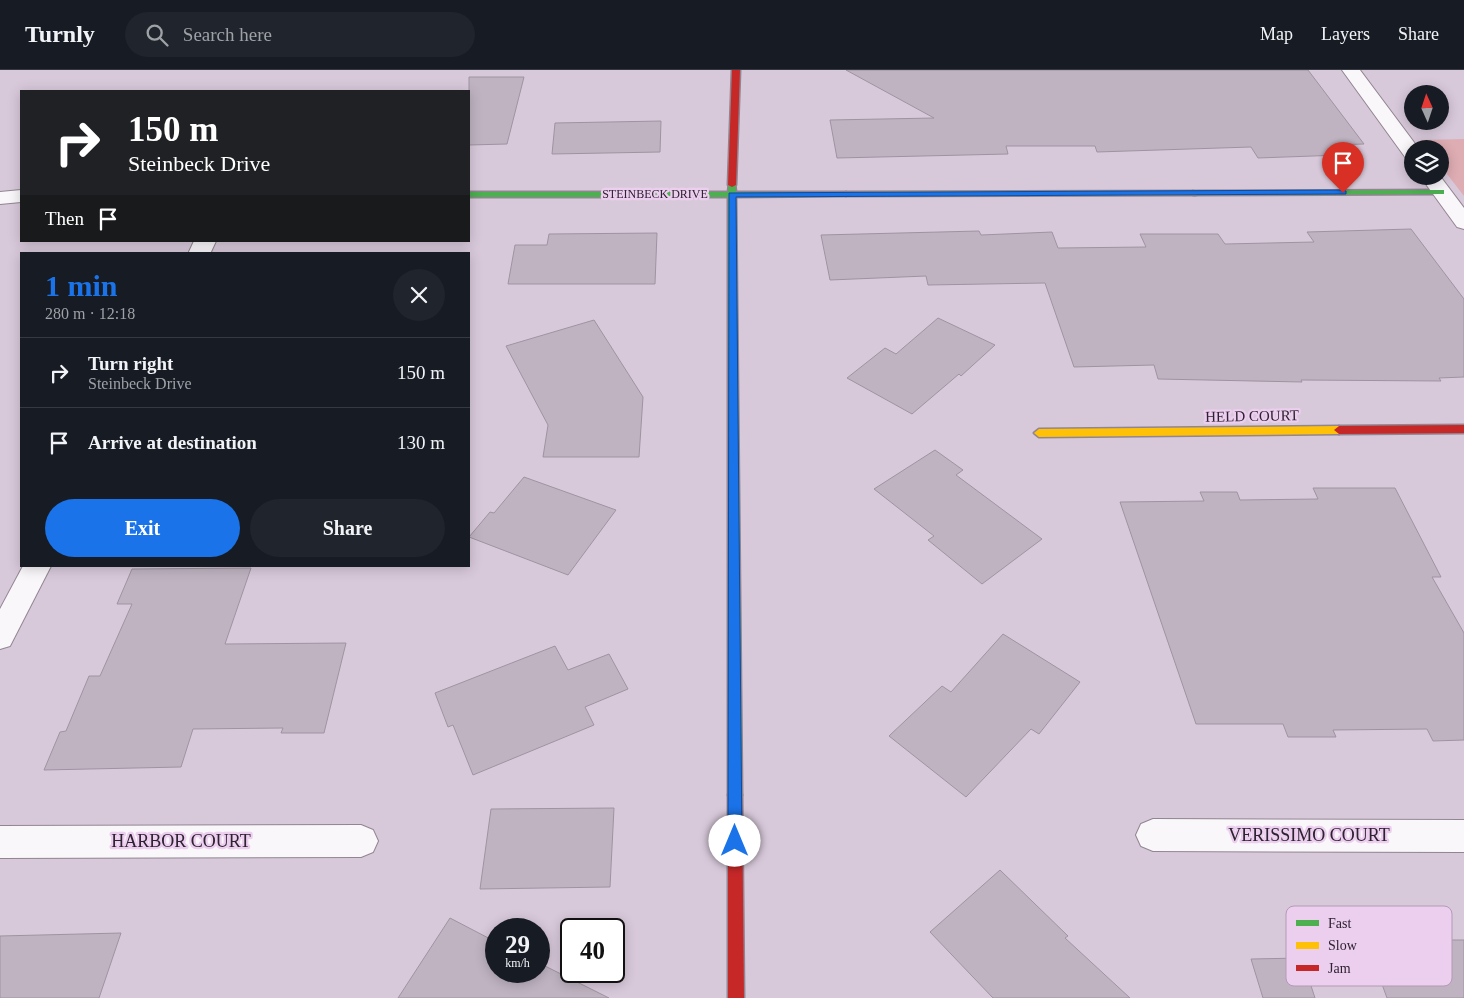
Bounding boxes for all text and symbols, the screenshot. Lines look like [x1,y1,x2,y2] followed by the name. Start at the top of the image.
[125,12,475,57] search box
[25,21,95,47] text: Turnly
[143,21,171,49] icon: search
[183,24,272,45] text: Search here
[1260,24,1293,44] text: Map
[1321,24,1370,44] text: Layers
[1398,24,1439,44] text: Share
[1404,85,1449,130] north arrow
[1404,85,1449,185] map controls
[45,110,110,175] icon: right
[128,110,218,149] text: 150 m
[1404,140,1449,185] button: layers
[1322,142,1364,193] pin
[1329,149,1357,177] icon: arrive
[128,151,270,176] text: Steinbeck Drive
[602,187,708,201] street label: STEINBECK DRIVE
[94,205,122,233] icon: arrive
[45,208,84,229] text: Then
[45,269,118,302] text: 1 min
[393,269,445,321] button: close
[45,305,135,322] text: 280 m · 12:18
[88,353,173,374] text: Turn right
[45,359,73,387] icon: right
[397,362,445,383] text: 150 m
[88,375,192,392] text: Steinbeck Drive
[1205,407,1299,425] street label: HELD COURT
[45,429,73,457] icon: arrive
[88,432,257,453] text: Arrive at destination
[397,432,445,453] text: 130 m
[45,499,240,557] button: Exit
[250,499,445,557] button: Share
[708,814,760,866] position arrow
[1228,825,1390,845] street label: VERISSIMO COURT
[111,831,251,851] street label: HARBOR COURT
[1286,906,1452,986] legend
[1328,916,1351,931] text: Fast
[560,918,625,983] speed limit sign: 40
[505,931,530,958] text: 29
[1328,938,1358,953] text: Slow
[505,956,530,970] text: km/h
[1328,961,1351,976] text: Jam

